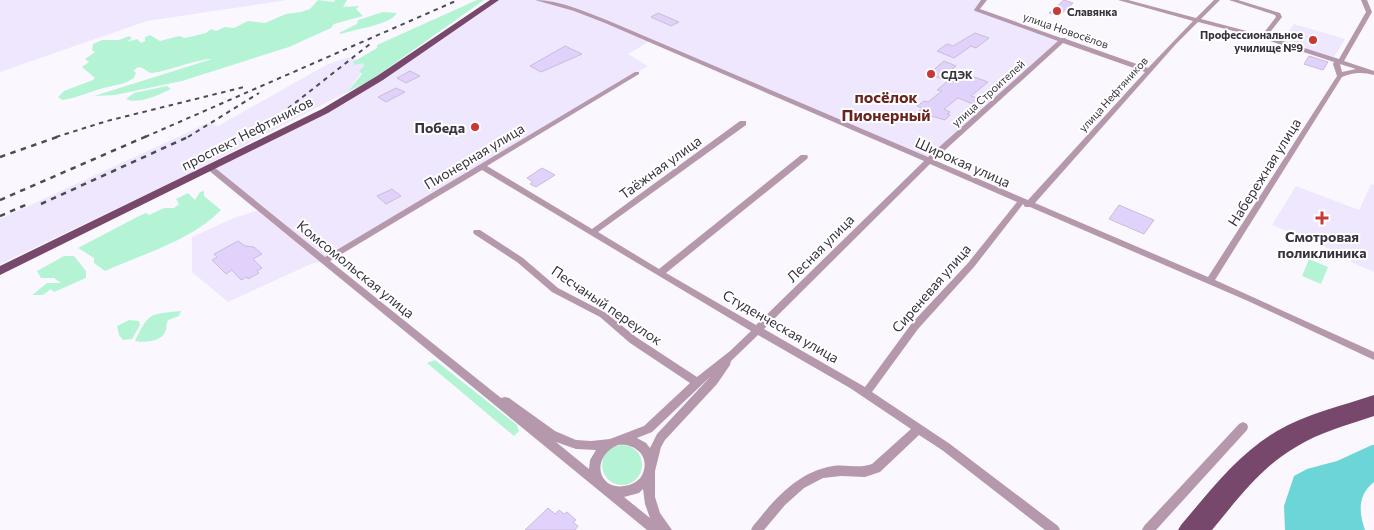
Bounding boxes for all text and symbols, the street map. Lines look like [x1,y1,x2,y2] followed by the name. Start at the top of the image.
[1051,5,1063,17] marker: Славянка
[1067,5,1118,18] place label: Славянка
[1022,9,1111,51] street label: улица Новосёлов
[1200,28,1303,54] place label: Профессиональное училище №9
[1307,34,1319,46] marker: Профессиональное училище №9
[1076,54,1150,134] street label: улица Нефтяников
[949,57,1027,129] street label: улица Строителей
[925,68,937,80] marker: СДЭК
[941,68,973,81] place label: СДЭК
[841,87,931,124] district label: посёлок Пионерный
[178,92,316,174] street label: проспект Нефтяников
[1224,115,1304,229] street label: Набережная улица
[414,119,465,136] place label: Победа
[421,119,527,193] street label: Пионерная улица
[469,121,481,133] marker: Победа
[616,132,704,202] street label: Таёжная улица
[913,133,1013,191] street label: Широкая улица
[783,211,857,285] street label: Лесная улица
[1315,211,1329,225] marker: Смотровая поликлиника
[294,216,418,322] street label: Комсомольская улица
[1278,228,1366,261] place label: Смотровая поликлиника
[888,240,974,336] street label: Сиреневая улица
[548,262,666,349] street label: Песчаный переулок
[720,286,842,366] street label: Студенческая улица

